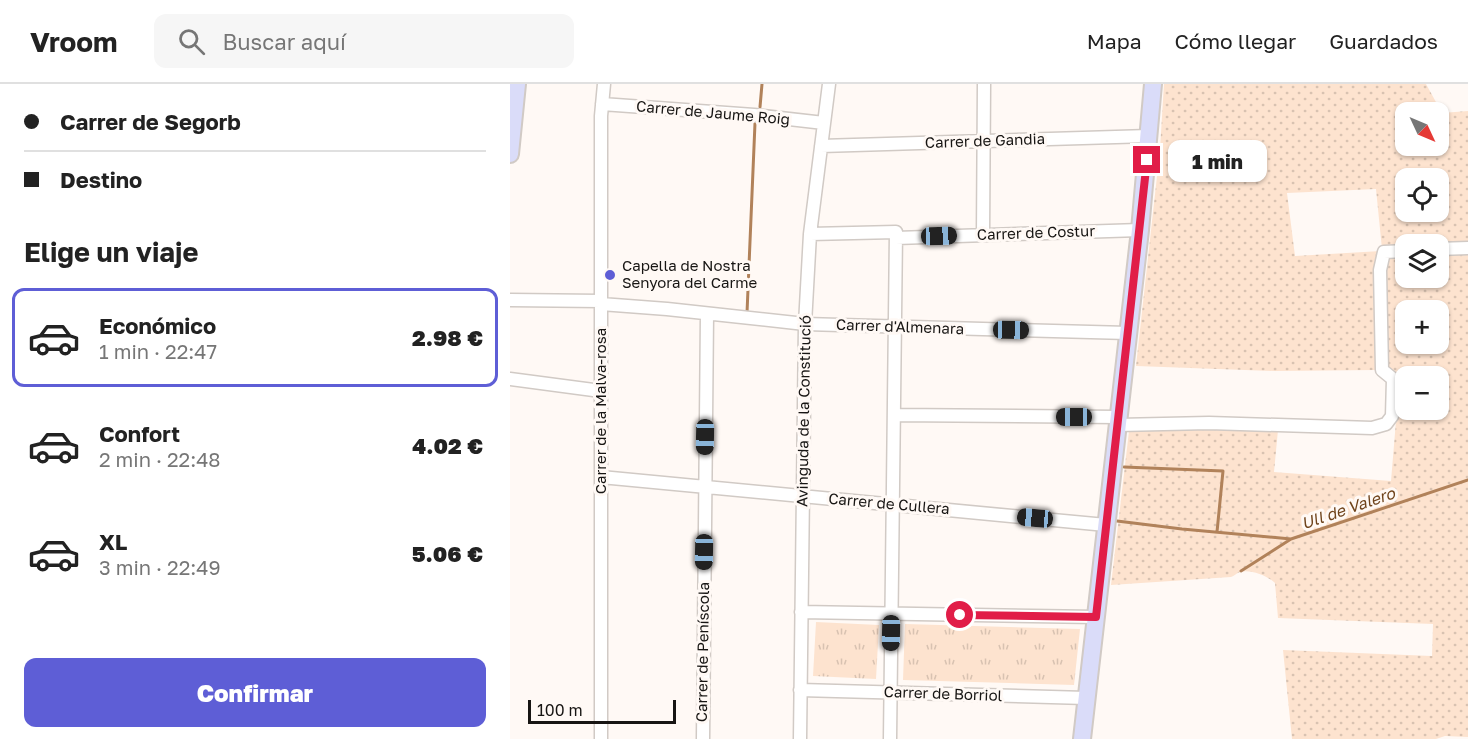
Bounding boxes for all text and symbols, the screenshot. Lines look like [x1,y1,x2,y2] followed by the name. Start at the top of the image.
[154,14,574,68] search box
[30,25,118,58] text: Vroom
[175,25,208,58] icon: search
[223,28,346,55] text: Buscar aquí
[1087,28,1142,54] text: Mapa
[1175,28,1296,54] text: Cómo llegar
[1329,28,1438,54] text: Guardados
[636,96,791,128] street label: Carrer de Jaume Roig
[1395,102,1449,156] north arrow
[1395,102,1449,420] map controls
[60,108,241,135] text: Carrer de Segorb
[925,129,1045,151] street label: Carrer de Gandia
[1168,139,1267,181] callout: 1 min
[1133,146,1160,173] route end
[1192,149,1243,173] text: 1 min
[60,166,142,193] text: Destino
[1395,168,1449,222] button: locate
[977,221,1096,243] street label: Carrer de Costur
[921,226,957,246] car
[1395,234,1449,288] button: layers
[24,236,198,268] text: Elige un viaje
[622,256,758,291] place label: Capella de Nostra Senyora del Carme
[603,268,617,282] marker: Capella de Nostra Senyora del Carme
[1395,300,1449,354] button: +
[27,311,81,365] icon: car
[99,312,216,339] text: Económico
[792,315,814,507] street label: Avinguda de la Constitució
[836,315,964,337] street label: Carrer d'Almenara
[993,321,1029,339] car
[412,324,483,351] text: 2.98 €
[591,328,609,494] street label: Carrer de la Malva-rosa
[99,339,217,363] text: 1 min · 22:47
[1395,366,1449,420] button: −
[1056,408,1092,426] car
[27,419,81,473] icon: car
[696,419,714,455] car
[99,420,180,447] text: Confort
[412,432,483,459] text: 4.02 €
[99,447,221,471] text: 2 min · 22:48
[1299,482,1399,533] water label: Ull de Valero
[828,489,951,517] street label: Carrer de Cullera
[1016,507,1054,529] car
[27,527,81,581] icon: car
[99,528,127,555] text: XL
[695,534,713,570] car
[412,540,483,567] text: 5.06 €
[99,555,221,579] text: 3 min · 22:49
[692,582,712,722] street label: Carrer de Peníscola
[946,601,973,628] route start
[882,615,900,651] car
[24,658,486,727] button: Confirmar
[883,682,1003,704] street label: Carrer de Borriol
[528,697,676,724] scale bar
[537,700,583,720] text: 100 m

